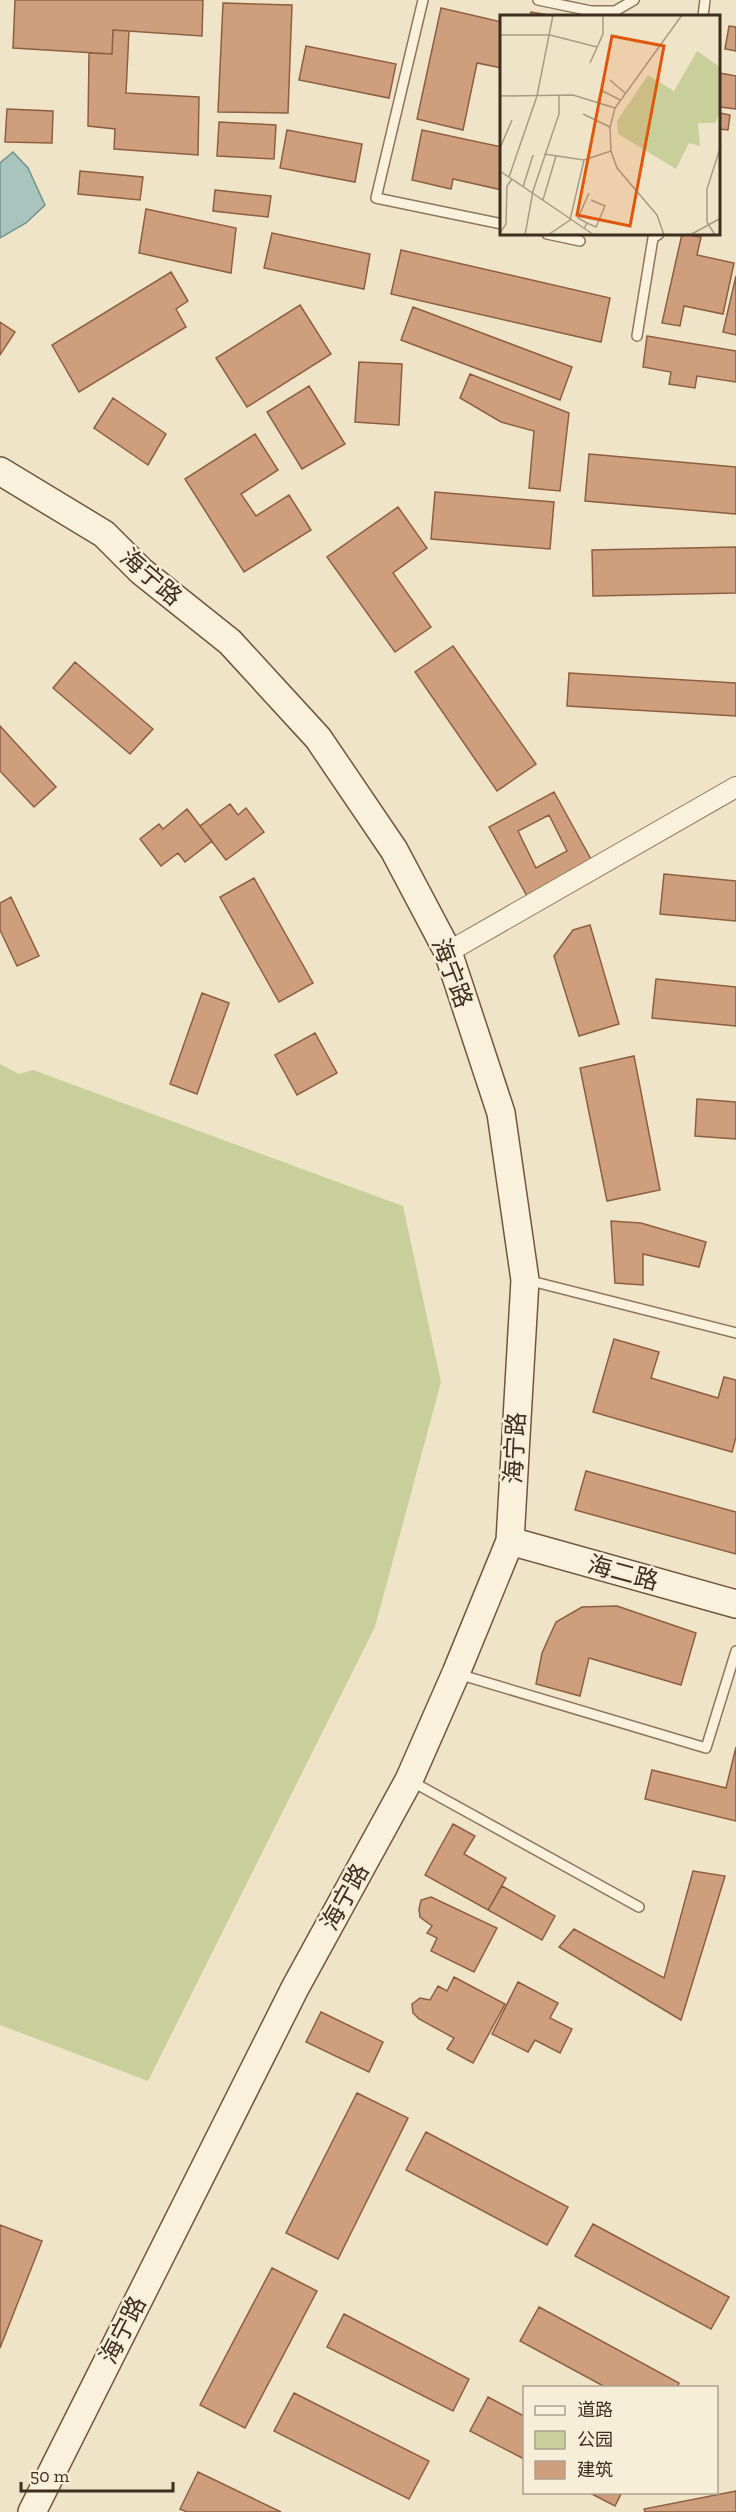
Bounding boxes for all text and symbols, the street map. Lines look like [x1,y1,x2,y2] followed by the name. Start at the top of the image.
[500,15,721,236] inset map
[115,542,188,611] street label: 海宁路
[426,934,479,1012] street label: 海宁路
[498,1411,531,1485] street label: 海宁路
[585,1549,662,1596] street label: 海二路
[314,1858,375,1935] street label: 海宁路
[93,2291,152,2368] street label: 海宁路
[523,2386,718,2494] legend
[577,2399,613,2421] text: 道路
[577,2429,613,2451] text: 公园
[21,2455,172,2493] scale bar
[577,2459,613,2481] text: 建筑
[30,2465,70,2487] text: 50 m

